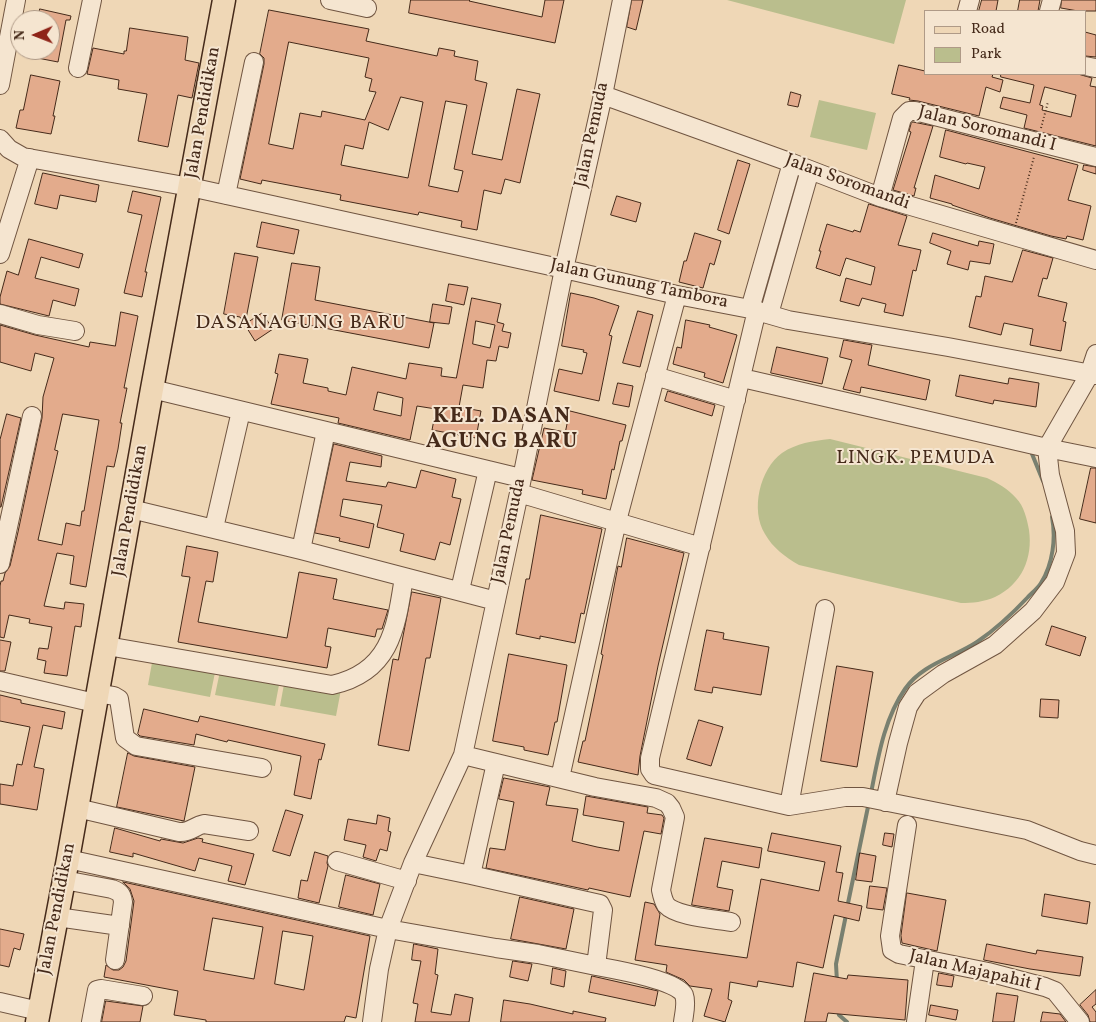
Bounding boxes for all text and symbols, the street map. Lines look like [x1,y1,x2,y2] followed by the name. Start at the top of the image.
[10,10,60,60] north arrow
[924,10,1086,75] legend
[971,19,1005,40] text: Road
[11,30,30,41] text: N
[971,44,1002,65] text: Park
[182,45,226,181] street label: Jalan Pendidikan
[571,80,615,190] street label: Jalan Pemuda
[916,102,1058,158] street label: Jalan Soromandi I
[782,150,912,216] street label: Jalan Soromandi
[548,256,730,314] street label: Jalan Gunung Tambora
[194,312,408,336] district label: DASANAGUNG BARU
[425,405,579,456] district label: KEL. DASAN AGUNG BARU
[109,443,153,579] street label: Jalan Pendidikan
[835,449,997,471] district label: LINGK. PEMUDA
[488,476,532,586] street label: Jalan Pemuda
[35,841,81,977] street label: Jalan Pendidikan
[907,946,1043,998] street label: Jalan Majapahit I

